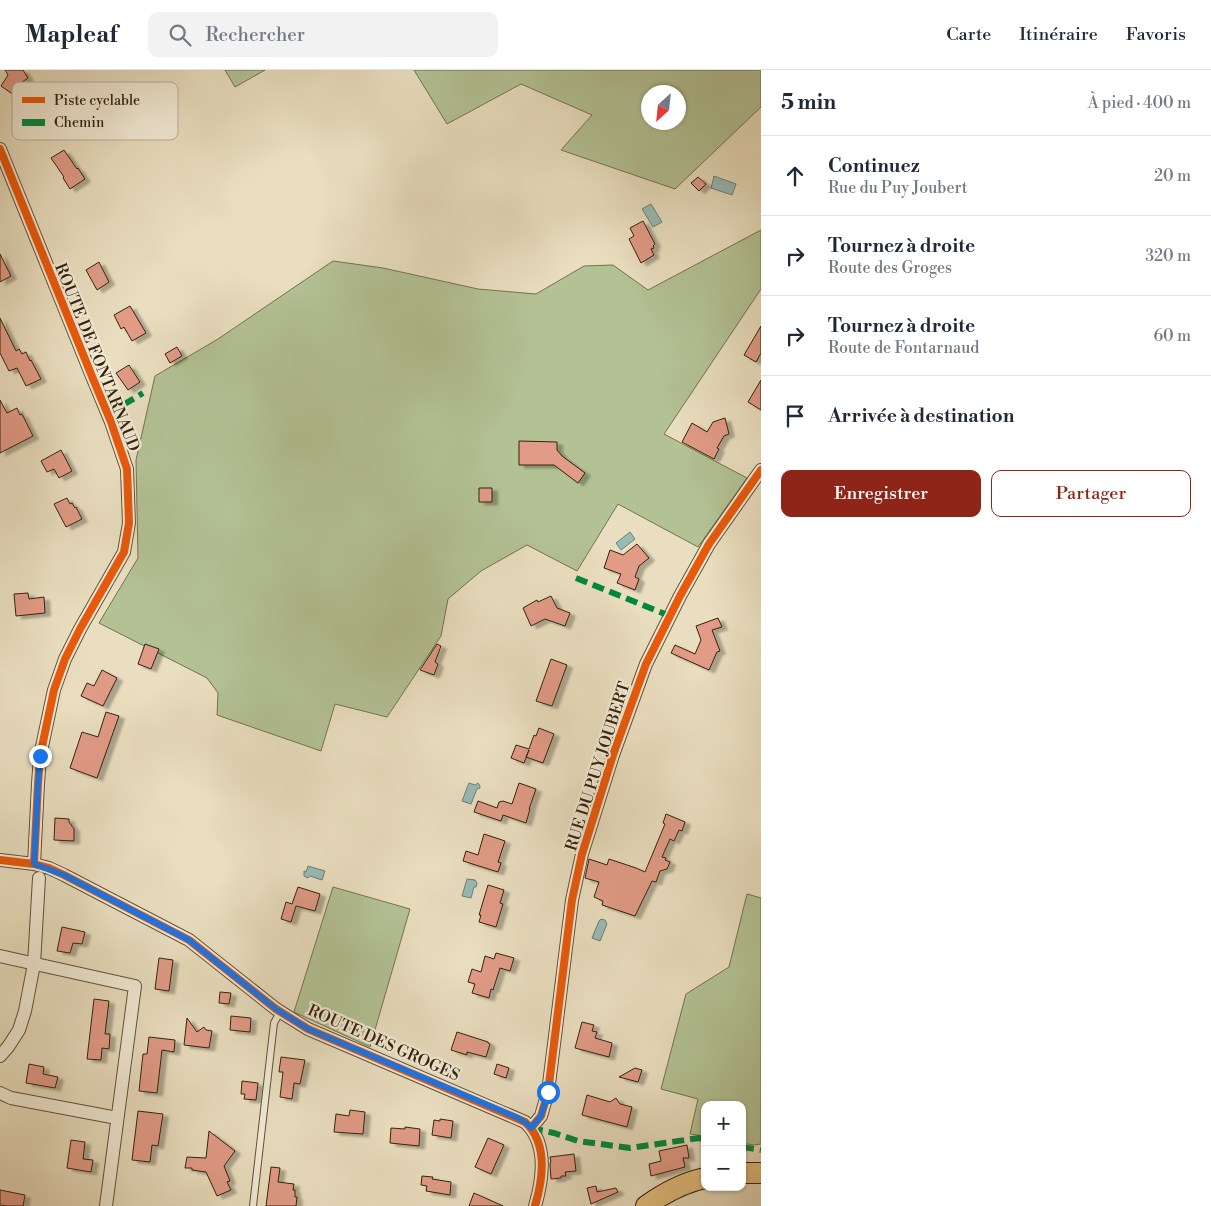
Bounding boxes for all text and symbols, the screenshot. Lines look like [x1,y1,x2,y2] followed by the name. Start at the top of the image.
[148,12,498,57] search box
[25,20,118,50] text: Mapleaf
[166,21,194,49] icon: search
[206,23,305,47] text: Rechercher
[946,23,991,46] text: Carte
[1019,23,1098,46] text: Itinéraire
[1126,23,1186,46] text: Favoris
[12,82,178,140] legend
[641,85,686,130] north arrow
[781,90,836,116] text: 5 min
[54,92,140,110] text: Piste cyclable
[1088,93,1191,113] text: À pied · 400 m
[54,114,105,132] text: Chemin
[828,154,920,178] text: Continuez
[781,162,809,190] icon: ahead
[1154,166,1191,186] text: 20 m
[828,178,968,198] text: Rue du Puy Joubert
[828,234,975,258] text: Tournez à droite
[781,242,809,270] icon: right
[1145,246,1191,266] text: 320 m
[828,258,952,278] text: Route des Groges
[50,260,144,455] street label: ROUTE DE FONTARNAUD
[828,314,975,338] text: Tournez à droite
[781,322,809,350] icon: right
[1153,326,1191,346] text: 60 m
[828,338,979,358] text: Route de Fontarnaud
[781,402,809,430] icon: arrive
[828,404,1014,428] text: Arrivée à destination
[781,470,981,517] button: Enregistrer
[991,470,1191,517] button: Partager
[561,679,635,853] street label: RUE DU PUY JOUBERT
[29,745,52,768] route end
[304,1000,463,1085] street label: ROUTE DES GROGES
[537,1081,560,1104] route start
[701,1101,746,1191] map controls
[701,1101,746,1146] button: +
[701,1146,746,1191] button: −

